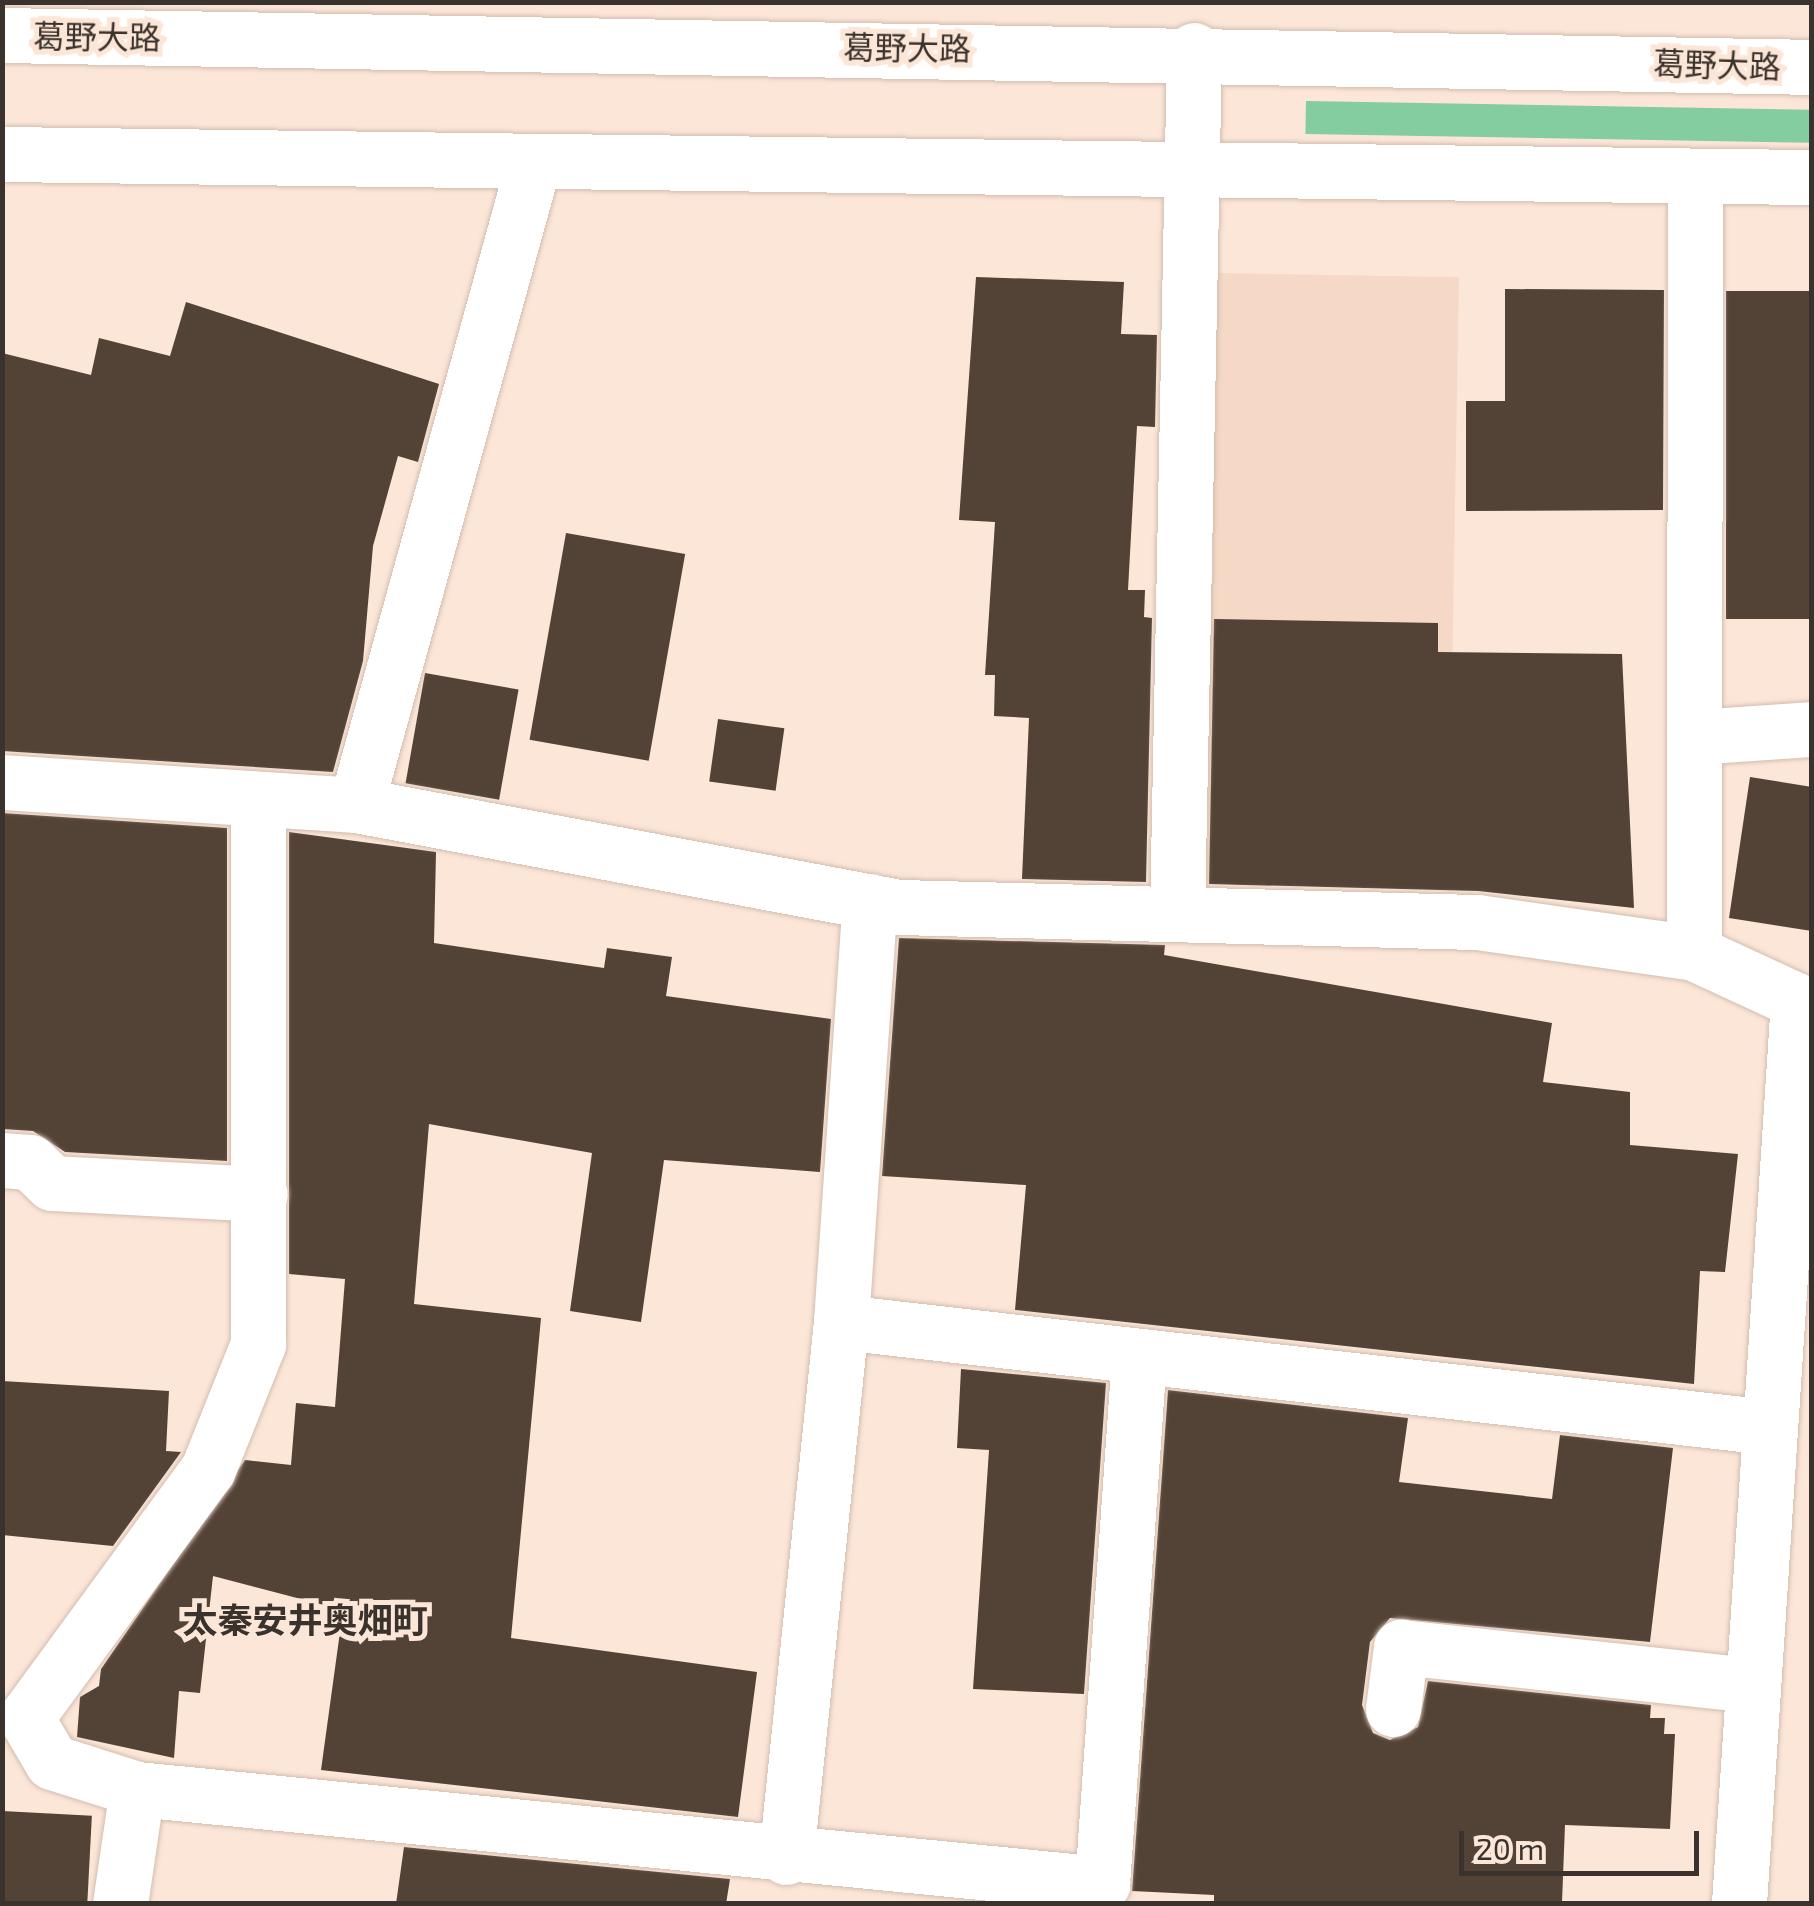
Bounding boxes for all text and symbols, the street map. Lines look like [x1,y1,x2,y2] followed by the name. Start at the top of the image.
[33,16,161,56] street label: 葛野大路
[843,27,971,67] street label: 葛野大路
[1652,43,1782,85] street label: 葛野大路
[183,1598,427,1640] district label: 太秦安井奥畑町
[1464,1811,1704,1873] scale bar
[1476,1830,1544,1866] text: 20 m

